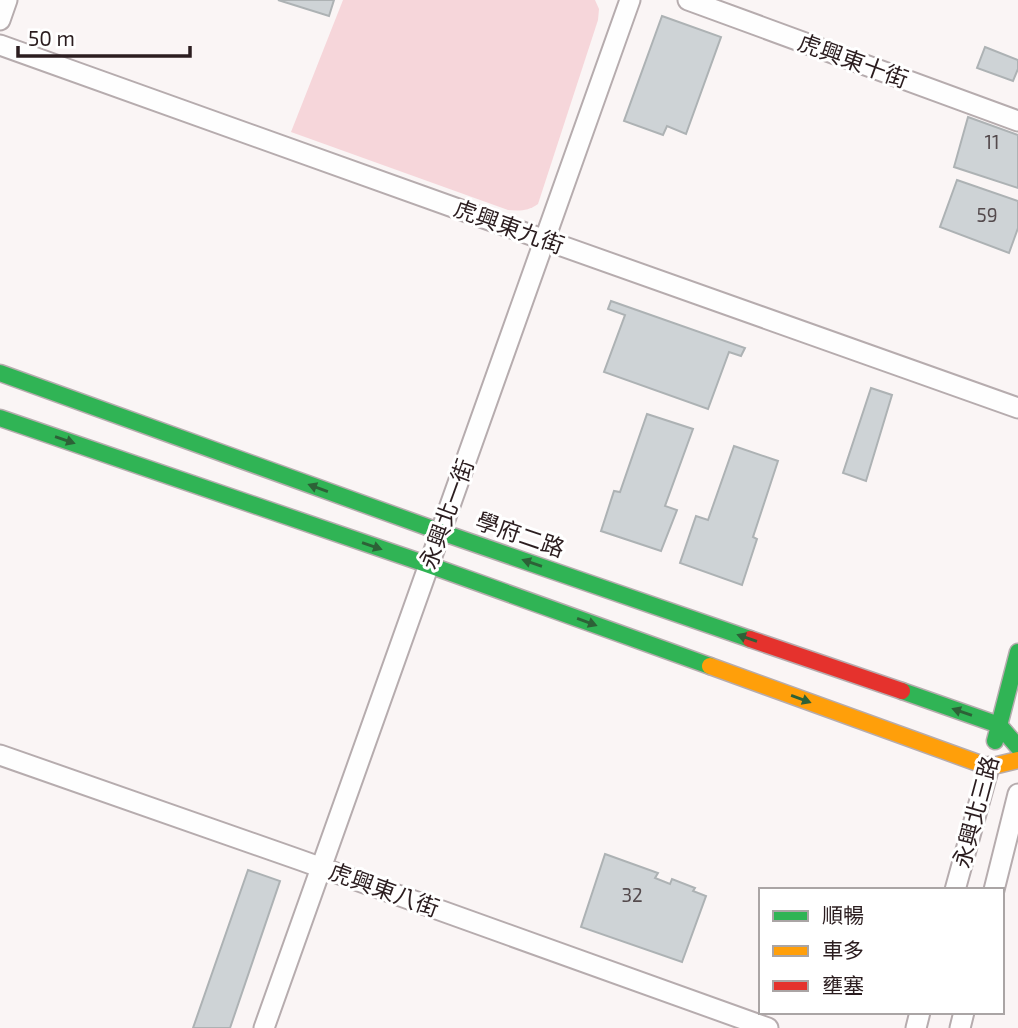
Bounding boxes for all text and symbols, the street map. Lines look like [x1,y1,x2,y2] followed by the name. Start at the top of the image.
[18,14,189,58] scale bar
[28,25,75,50] text: 50 m
[795,27,912,93] street label: 虎興東十街
[984,130,1000,153] house number: 11
[451,193,568,259] street label: 虎興東九街
[976,203,998,226] house number: 59
[54,435,75,446] one-way arrow
[413,455,479,572] street label: 永興北一街
[307,482,328,493] one-way arrow
[472,506,568,562] street label: 學府二路
[362,541,383,552] one-way arrow
[522,557,543,568] one-way arrow
[576,617,597,628] one-way arrow
[737,632,758,643] one-way arrow
[790,694,811,705] one-way arrow
[952,706,973,717] one-way arrow
[947,753,1003,871] street label: 永興北三路
[326,856,443,922] street label: 虎興東八街
[621,883,643,906] house number: 32
[759,888,1004,1014] legend
[822,902,864,927] text: 順暢
[822,937,864,962] text: 車多
[822,972,864,997] text: 壅塞

